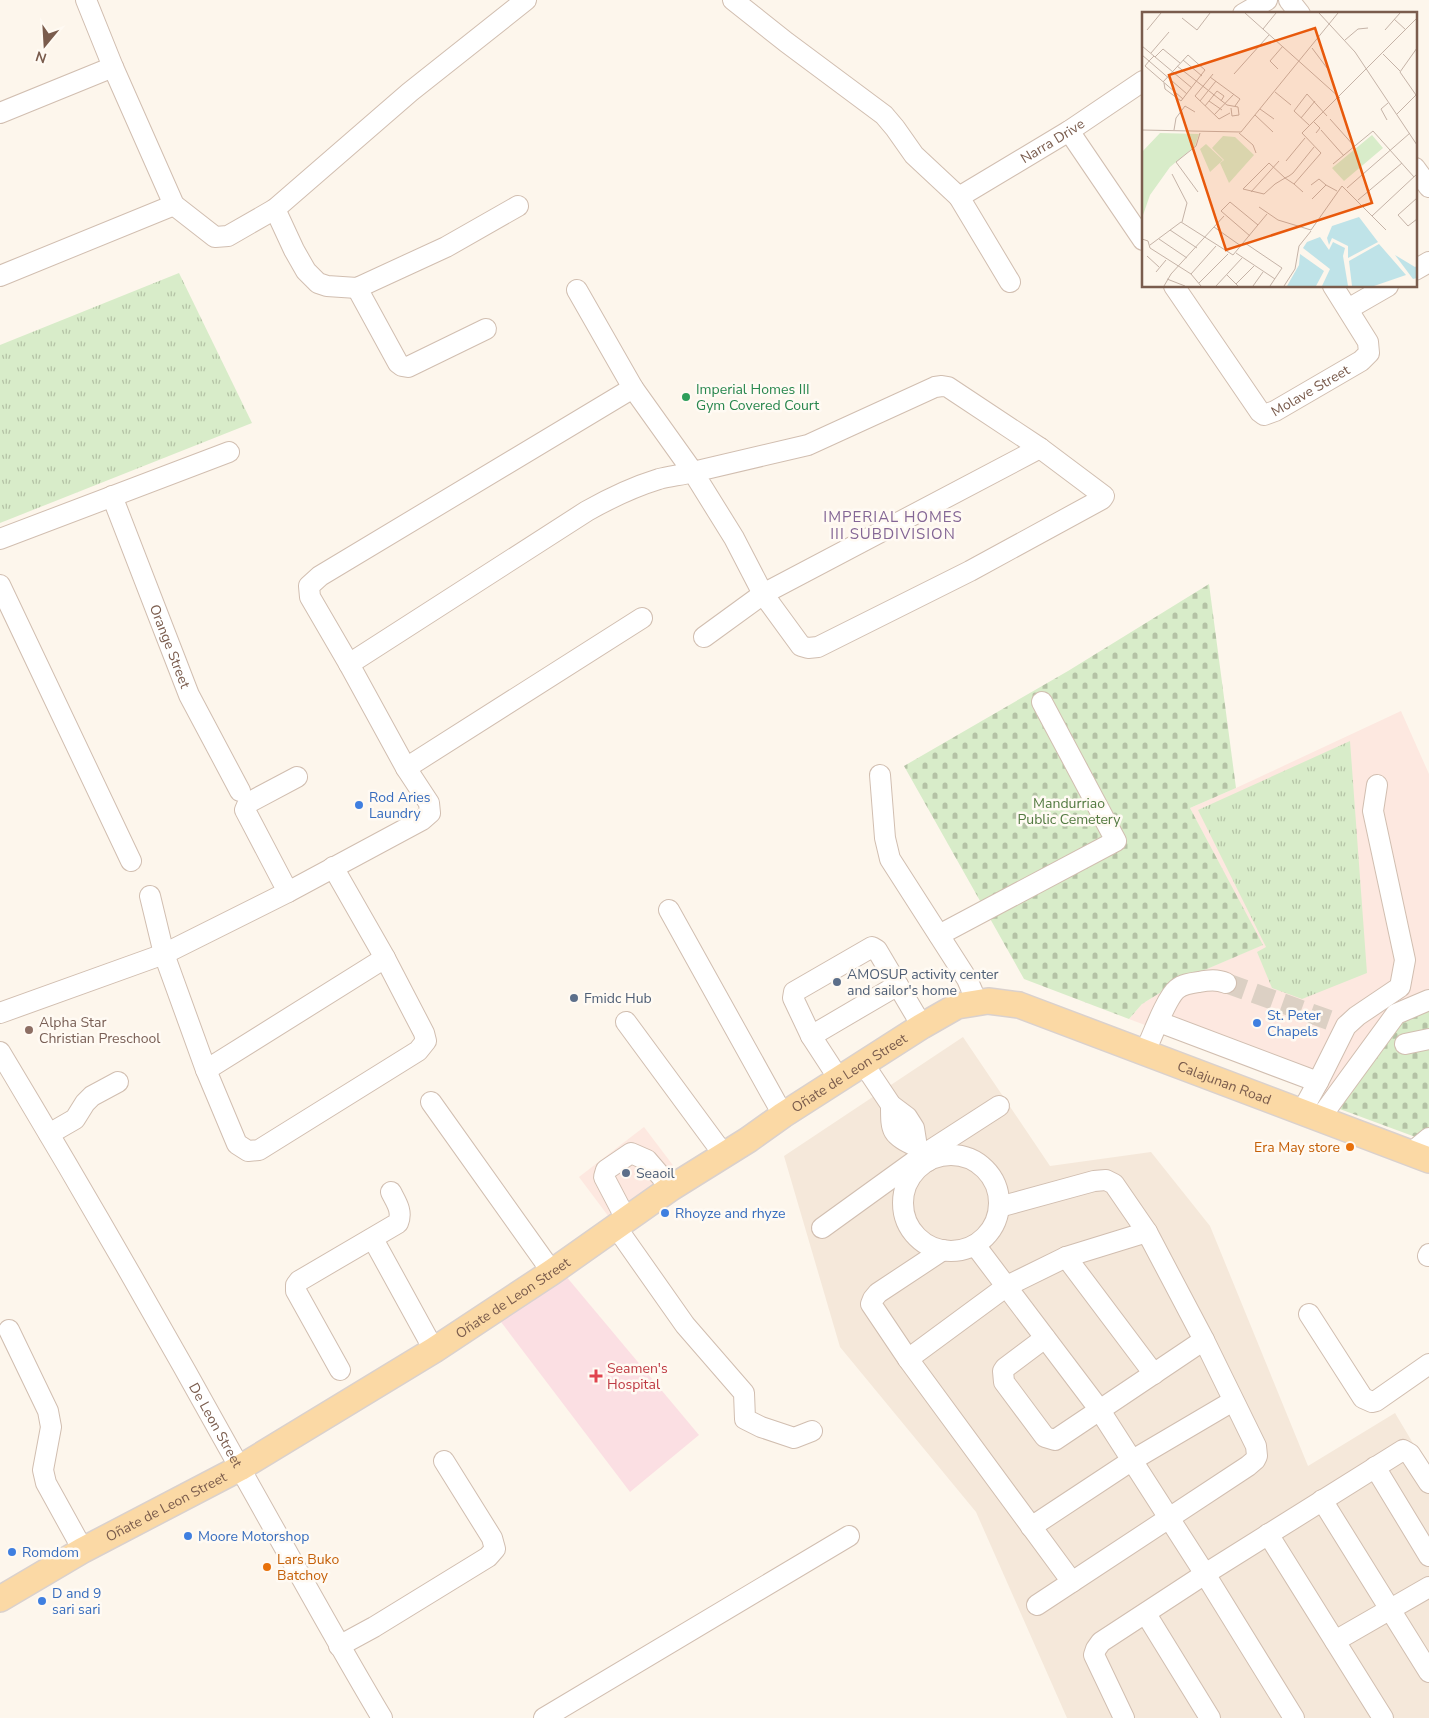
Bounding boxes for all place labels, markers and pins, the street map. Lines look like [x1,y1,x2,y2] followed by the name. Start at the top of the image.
[696,380,819,415] place label: Imperial Homes III Gym Covered Court
[680,391,692,403] marker: Imperial Homes III Gym Covered Court
[369,788,431,823] place label: Rod Aries Laundry
[353,799,365,811] marker: Rod Aries Laundry
[847,965,999,1000] place label: AMOSUP activity center and sailor's home
[831,976,843,988] marker: AMOSUP activity center and sailor's home
[584,989,652,1008] place label: Fmidc Hub
[568,992,580,1004] marker: Fmidc Hub
[1267,1006,1321,1041] place label: St. Peter Chapels
[39,1013,161,1048] place label: Alpha Star Christian Preschool
[1251,1017,1263,1029] marker: St. Peter Chapels
[23,1024,35,1036] marker: Alpha Star Christian Preschool
[1254,1138,1340,1157] place label: Era May store
[1344,1141,1356,1153] marker: Era May store
[636,1164,676,1183] place label: Seaoil
[620,1167,632,1179] marker: Seaoil
[675,1204,785,1223] place label: Rhoyze and rhyze
[659,1207,671,1219] marker: Rhoyze and rhyze
[607,1359,668,1394] place label: Seamen's Hospital
[589,1369,603,1383] marker: Seamen's Hospital
[198,1527,309,1546] place label: Moore Motorshop
[182,1530,194,1542] marker: Moore Motorshop
[22,1543,79,1562] place label: Romdom
[6,1546,18,1558] marker: Romdom
[277,1550,339,1585] place label: Lars Buko Batchoy
[261,1561,273,1573] marker: Lars Buko Batchoy
[52,1584,102,1619] place label: D and 9 sari sari
[36,1595,48,1607] marker: D and 9 sari sari

